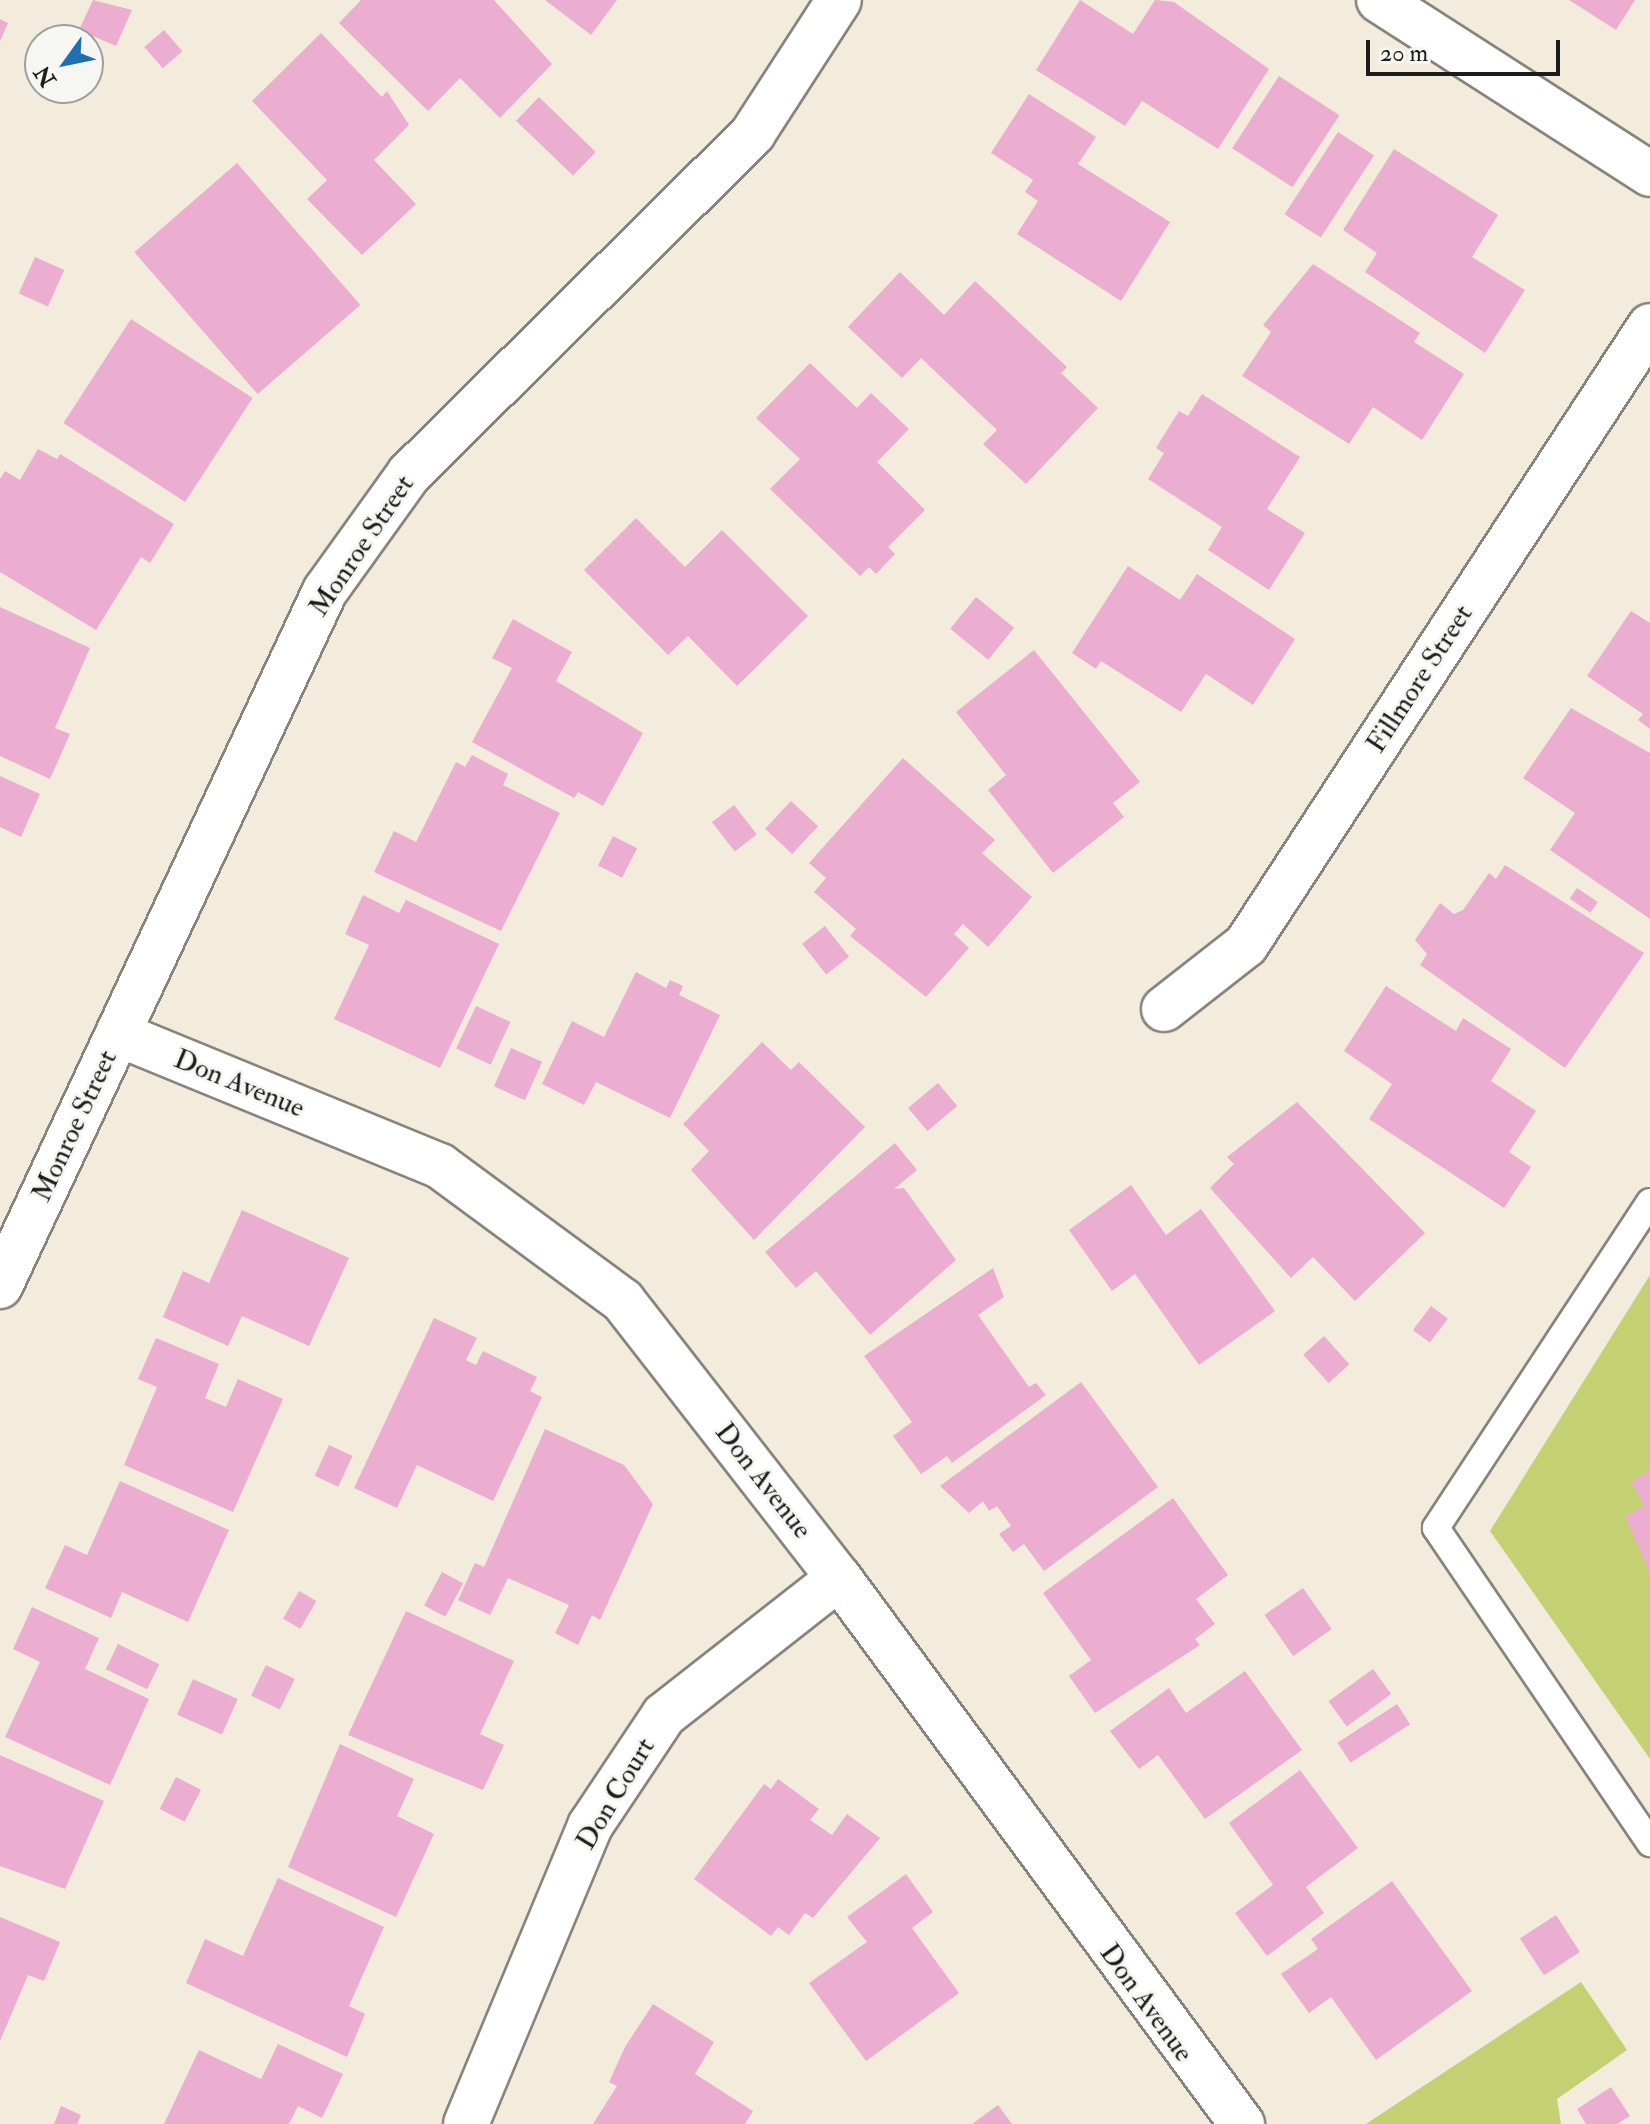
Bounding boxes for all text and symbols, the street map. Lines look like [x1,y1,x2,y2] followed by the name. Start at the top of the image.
[24,24,104,104] north arrow
[1370,24,1564,74] scale bar
[1380,38,1428,69] text: 20 m
[28,60,63,92] text: N
[302,469,422,623] street label: Monroe Street
[1360,599,1480,759] street label: Fillmore Street
[169,1043,309,1125] street label: Don Avenue
[25,1045,125,1207] street label: Monroe Street
[707,1416,819,1546] street label: Don Avenue
[570,1732,662,1856] street label: Don Court
[1092,1937,1200,2069] street label: Don Avenue

